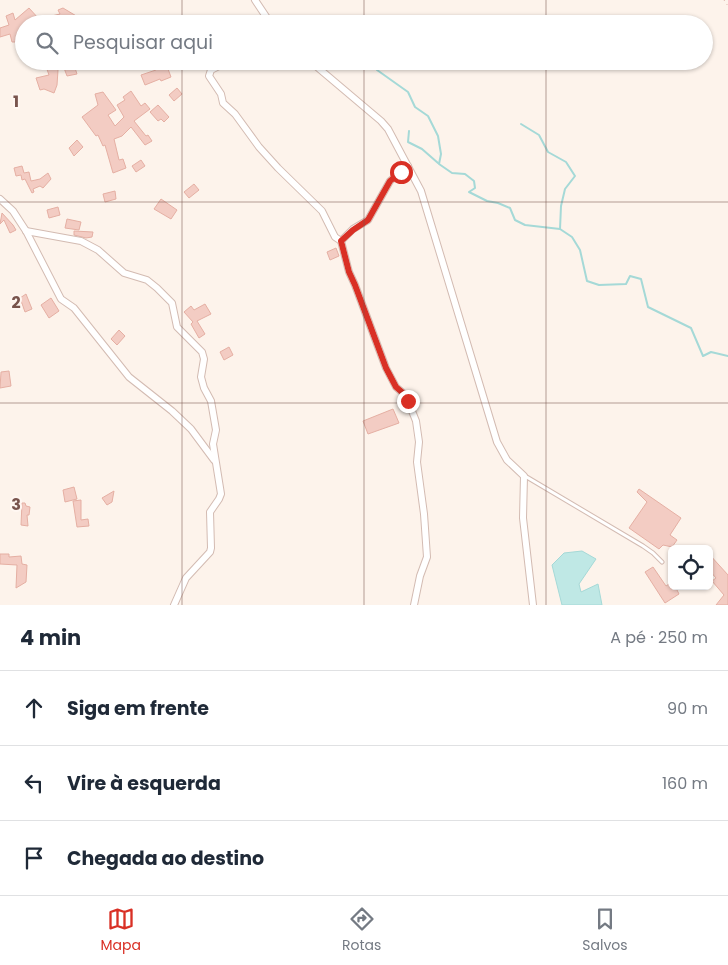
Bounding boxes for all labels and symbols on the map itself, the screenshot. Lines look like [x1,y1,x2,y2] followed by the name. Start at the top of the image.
[13,90,19,113] text: 1
[390,161,413,184] route start
[11,291,21,314] text: 2
[397,390,420,413] route end
[11,493,21,516] text: 3

